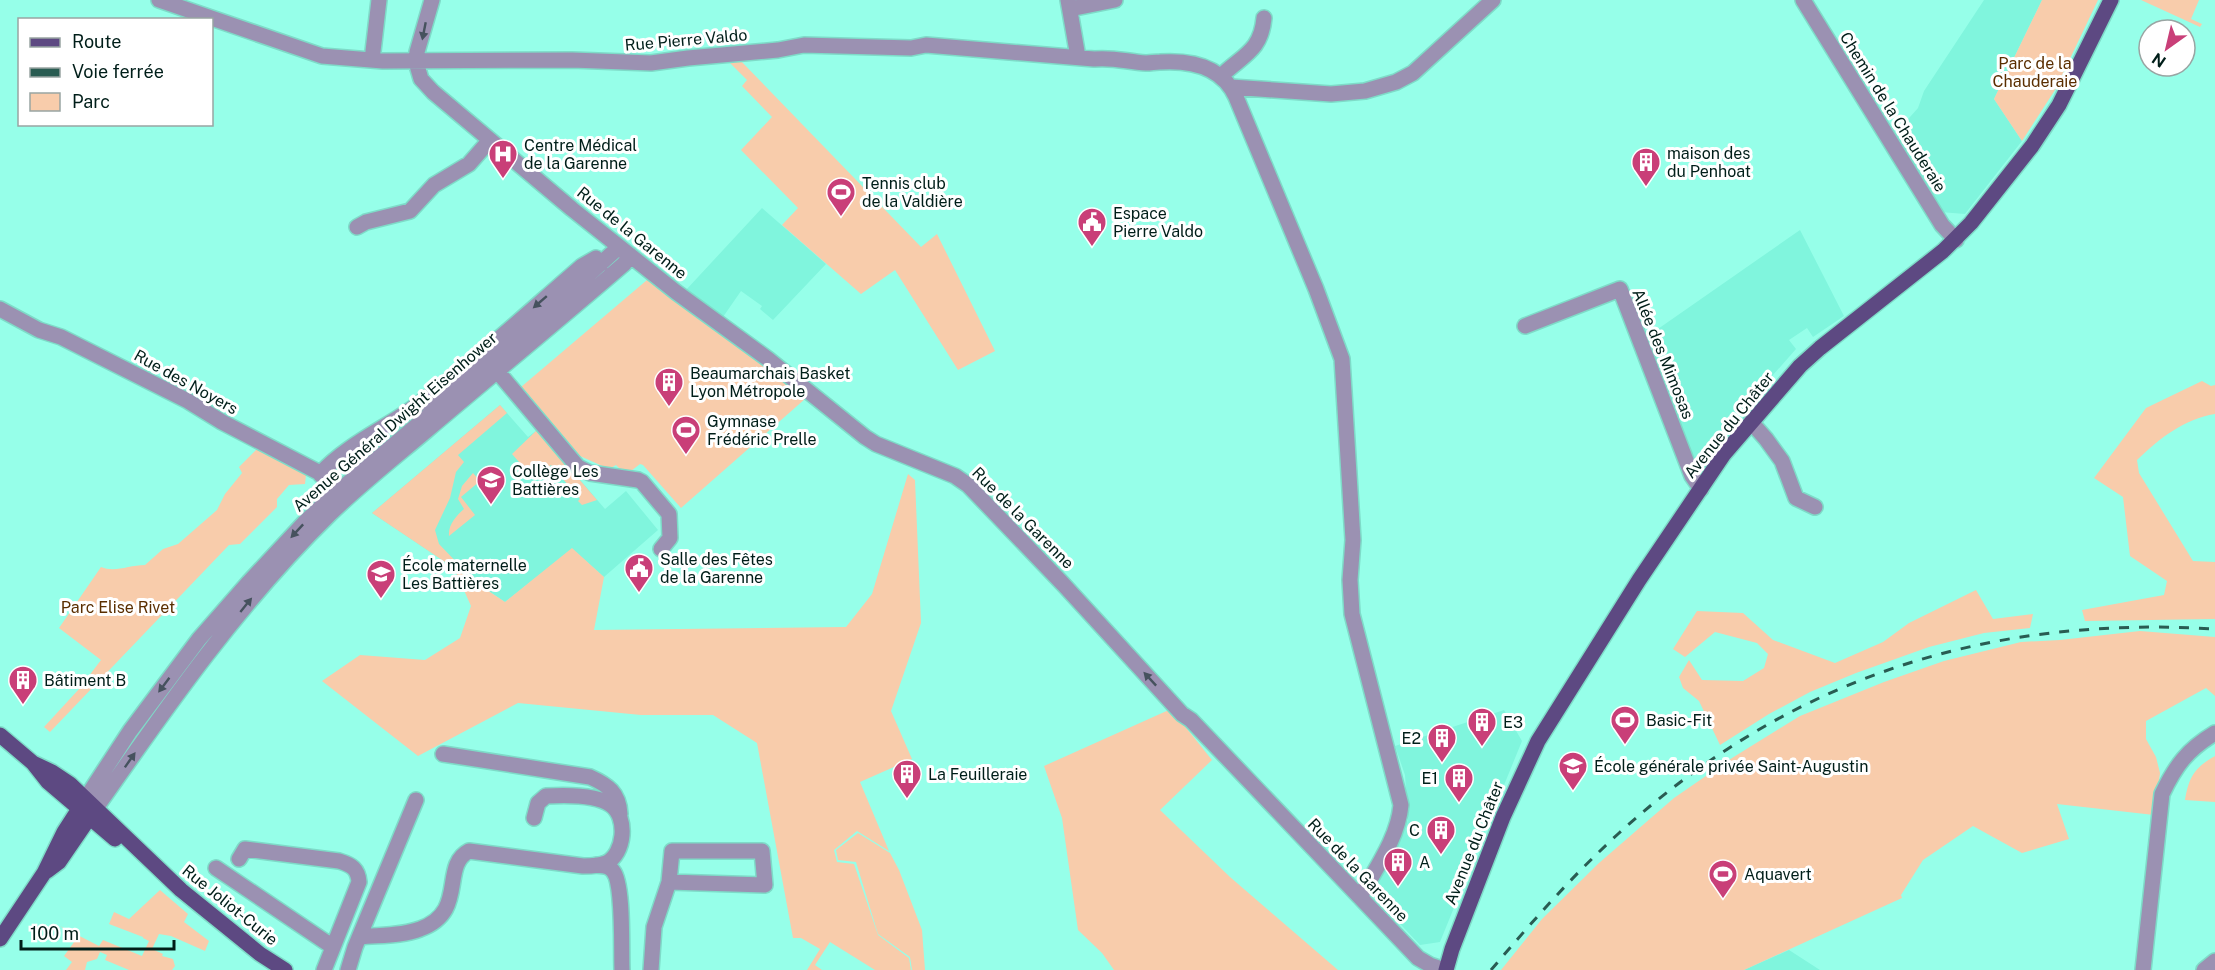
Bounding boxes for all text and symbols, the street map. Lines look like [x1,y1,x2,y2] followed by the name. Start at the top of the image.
[18,18,213,126] legend
[2137,18,2197,78] north arrow
[419,22,428,41] one-way arrow
[624,25,748,55] street label: Rue Pierre Valdo
[1836,29,1950,195] street label: Chemin de la Chauderaie
[72,31,121,52] text: Route
[2148,49,2169,71] text: N
[1993,54,2077,91] park label: Parc de la Chauderaie
[72,61,164,82] text: Voie ferrée
[72,91,110,112] text: Parc
[524,136,637,173] place label: Centre Médical de la Garenne
[487,138,519,180] hospital icon: Centre Médical de la Garenne
[1667,144,1751,181] place label: maison des du Penhoat
[1630,146,1662,188] building icon: maison des du Penhoat
[862,174,963,211] place label: Tennis club de la Valdière
[825,176,857,218] sports icon: Tennis club de la Valdière
[573,183,691,283] street label: Rue de la Garenne
[1113,204,1203,241] place label: Espace Pierre Valdo
[1076,206,1108,248] public building icon: Espace Pierre Valdo
[1628,286,1698,422] street label: Allée des Mimosas
[533,295,548,308] one-way arrow
[289,328,501,516] street label: Avenue Général Dwight Eisenhower
[131,346,241,418] street label: Rue des Noyers
[690,364,850,401] place label: Beaumarchais Basket Lyon Métropole
[653,366,685,408] building icon: Beaumarchais Basket Lyon Métropole
[1680,368,1778,482] street label: Avenue du Châter
[707,412,817,449] place label: Gymnase Frédéric Prelle
[670,414,702,456] sports icon: Gymnase Frédéric Prelle
[512,462,599,499] place label: Collège Les Battières
[968,463,1078,573] street label: Rue de la Garenne
[475,464,507,506] school or university icon: Collège Les Battières
[290,523,304,538] one-way arrow
[660,550,773,587] place label: Salle des Fêtes de la Garenne
[623,552,655,594] public building icon: Salle des Fêtes de la Garenne
[402,555,527,593] place label: École maternelle Les Battières
[365,558,397,600] school or university icon: École maternelle Les Battières
[61,598,175,617] park label: Parc Elise Rivet
[239,598,251,613] one-way arrow
[7,664,39,706] building icon: Bâtiment B
[44,671,126,690] place label: Bâtiment B
[1144,672,1157,687] one-way arrow
[158,678,170,693] one-way arrow
[1609,704,1641,746] sports icon: Basic-Fit
[1466,706,1498,748] building icon: E3
[1646,711,1712,730] place label: Basic-Fit
[1503,713,1523,732] place label: E3
[1426,722,1458,764] building icon: E2
[1402,729,1421,748] place label: E2
[1557,750,1589,792] school or university icon: École générale privée Saint-Augustin
[124,753,136,769] one-way arrow
[1594,756,1868,776] place label: École générale privée Saint-Augustin
[891,758,923,800] building icon: La Feuilleraie
[1443,762,1475,804] building icon: E1
[928,765,1027,784] place label: La Feuilleraie
[1422,769,1438,788] place label: E1
[1441,779,1507,907] street label: Avenue du Châter
[1425,814,1457,856] building icon: C
[1304,815,1412,925] street label: Rue de la Garenne
[1409,821,1420,840] place label: C
[1382,846,1414,888] building icon: A
[1419,853,1430,872] place label: A
[1707,858,1739,900] sports icon: Aquavert
[179,861,281,949] street label: Rue Joliot-Curie
[1744,865,1812,884] place label: Aquavert
[21,913,174,951] scale bar
[30,923,79,944] text: 100 m

